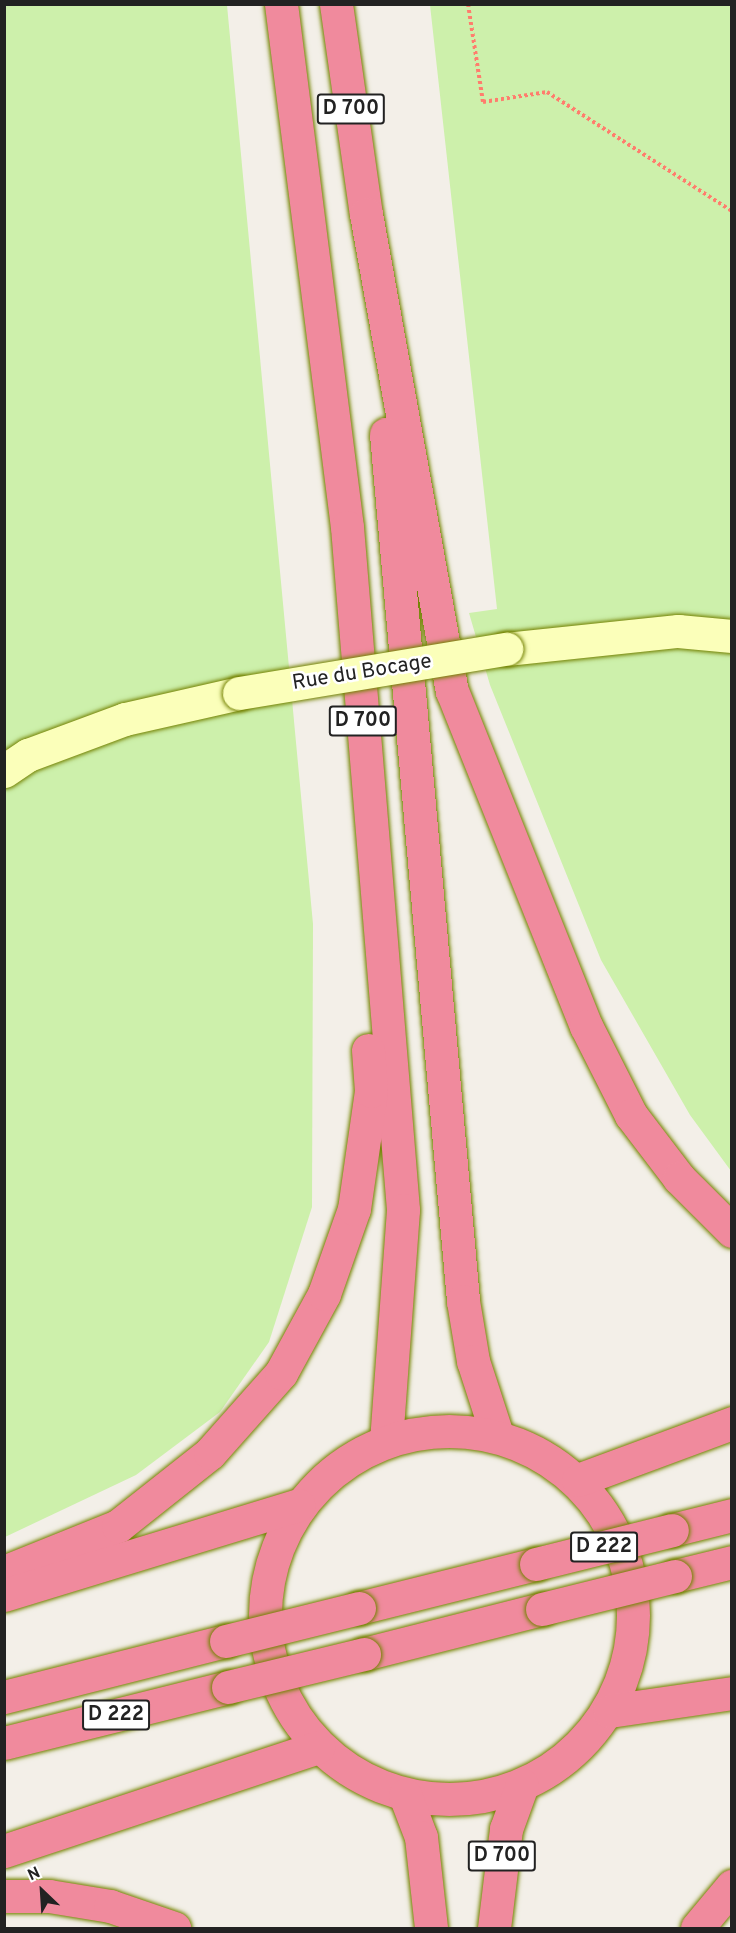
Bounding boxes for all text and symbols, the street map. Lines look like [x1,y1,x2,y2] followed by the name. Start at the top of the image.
[316,92,386,126] road number: D 700
[290,650,434,696] street label: Rue du Bocage
[328,704,398,738] road number: D 700
[570,1530,638,1564] road number: D 222
[82,1698,150,1732] road number: D 222
[468,1839,536,1873] road number: D 700
[12,1861,72,1921] north arrow
[25,1863,44,1886] text: N

